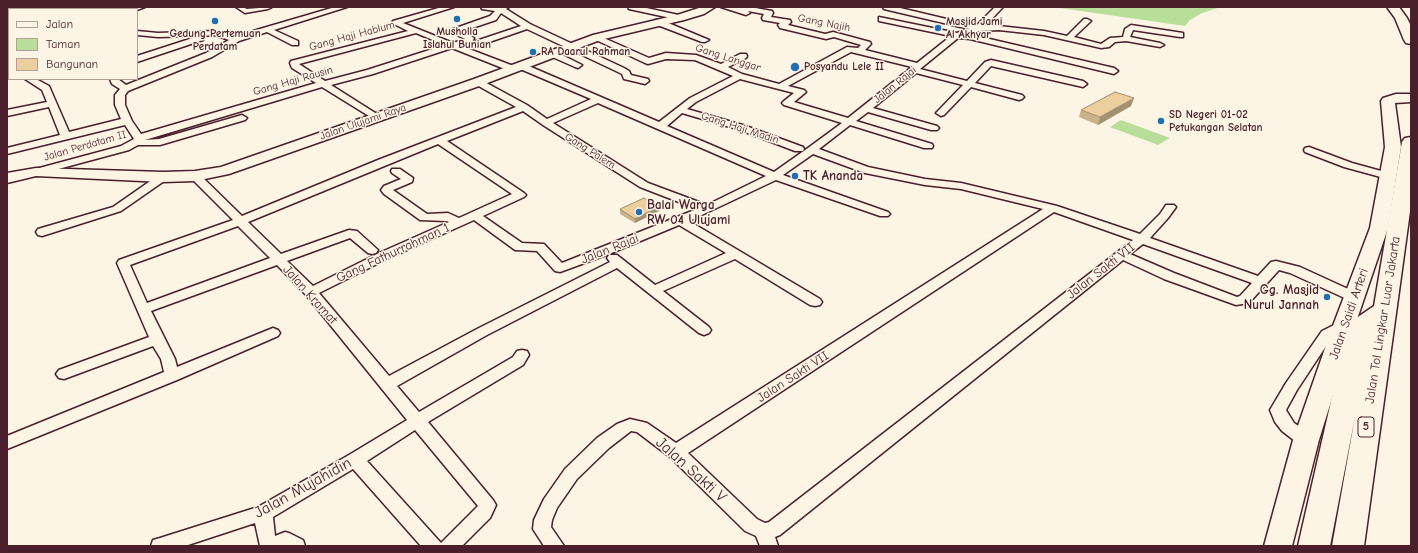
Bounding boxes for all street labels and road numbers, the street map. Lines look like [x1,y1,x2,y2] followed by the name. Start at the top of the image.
[797,11,851,35] street label: Gang Najih
[308,18,396,54] street label: Gang Haji Hablum
[694,41,762,75] street label: Gang Langgar
[252,63,334,99] street label: Gang Haji Rausin
[871,64,919,106] street label: Jalan Rajai
[318,101,408,143] street label: Jalan Ulujami Raya
[700,109,780,147] street label: Gang Haji Madin
[42,128,128,164] street label: Jalan Perdatam II
[562,130,618,172] street label: Gang Palem
[334,220,452,286] street label: Gang Fathurrahman 1
[579,230,641,268] street label: Jalan Rajai
[1362,235,1404,405] street label: Jalan Tol Lingkar Luar Jakarta
[1064,240,1138,302] street label: Jalan Sakti VII
[280,262,340,328] street label: Jalan Kramat
[1326,266,1372,362] street label: Jalan Saidi Arteri
[754,348,832,406] street label: Jalan Sakti VII
[1358,417,1374,437] road number: 5
[652,433,730,507] street label: Jalan Sakti V
[251,453,355,523] street label: Jalan Mujahidin

